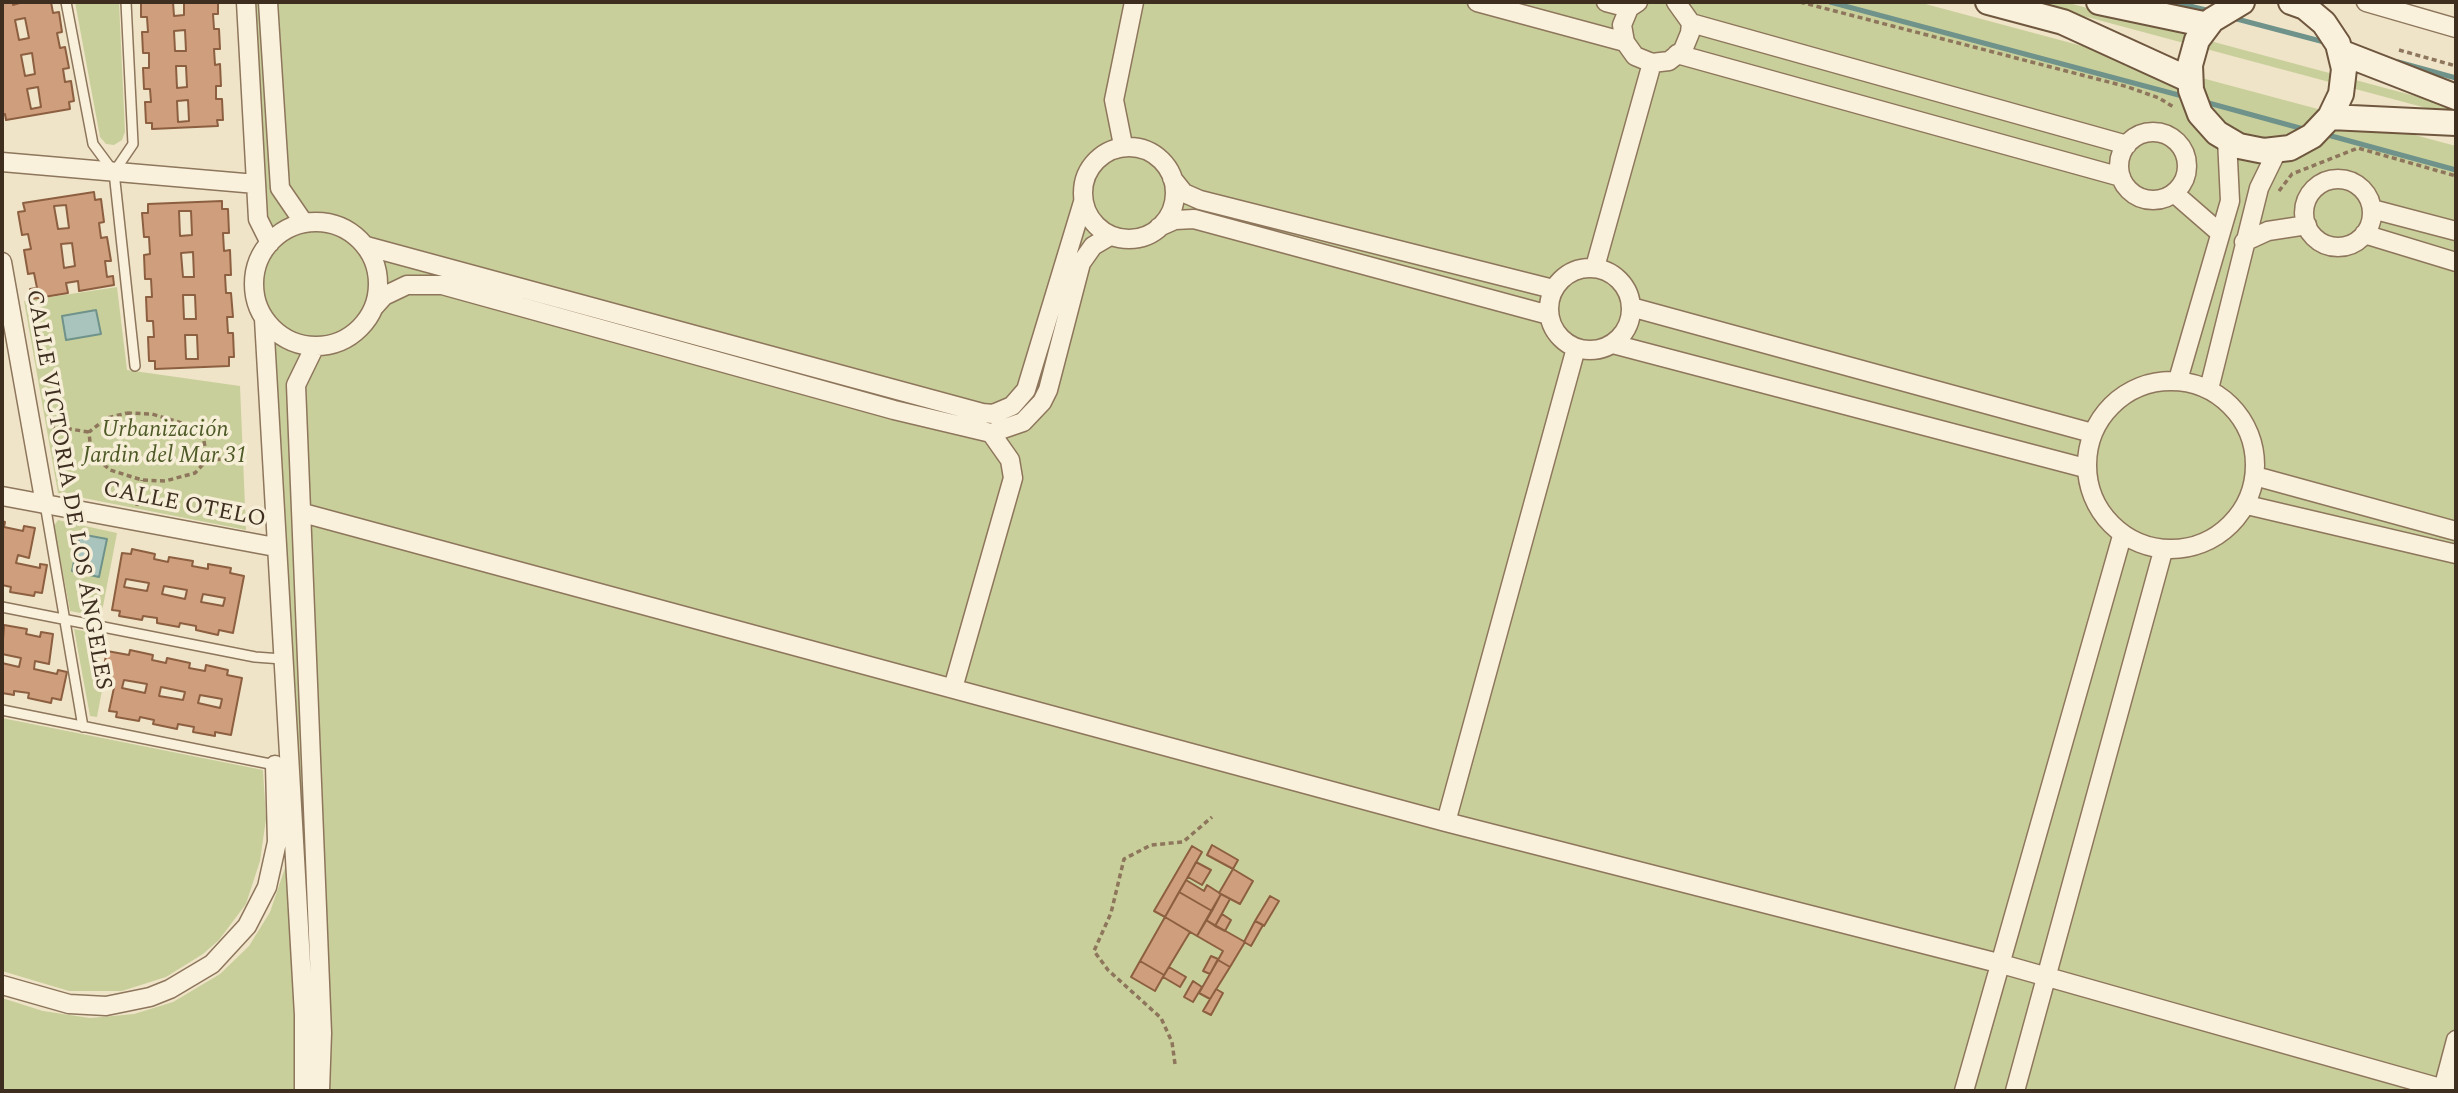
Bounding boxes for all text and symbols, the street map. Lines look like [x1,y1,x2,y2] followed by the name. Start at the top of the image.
[18,288,116,692] street label: CALLE VICTORIA DE LOS ÁNGELES
[82,417,248,471] park label: Urbanización Jardin del Mar 31
[100,477,268,535] street label: CALLE OTELO

